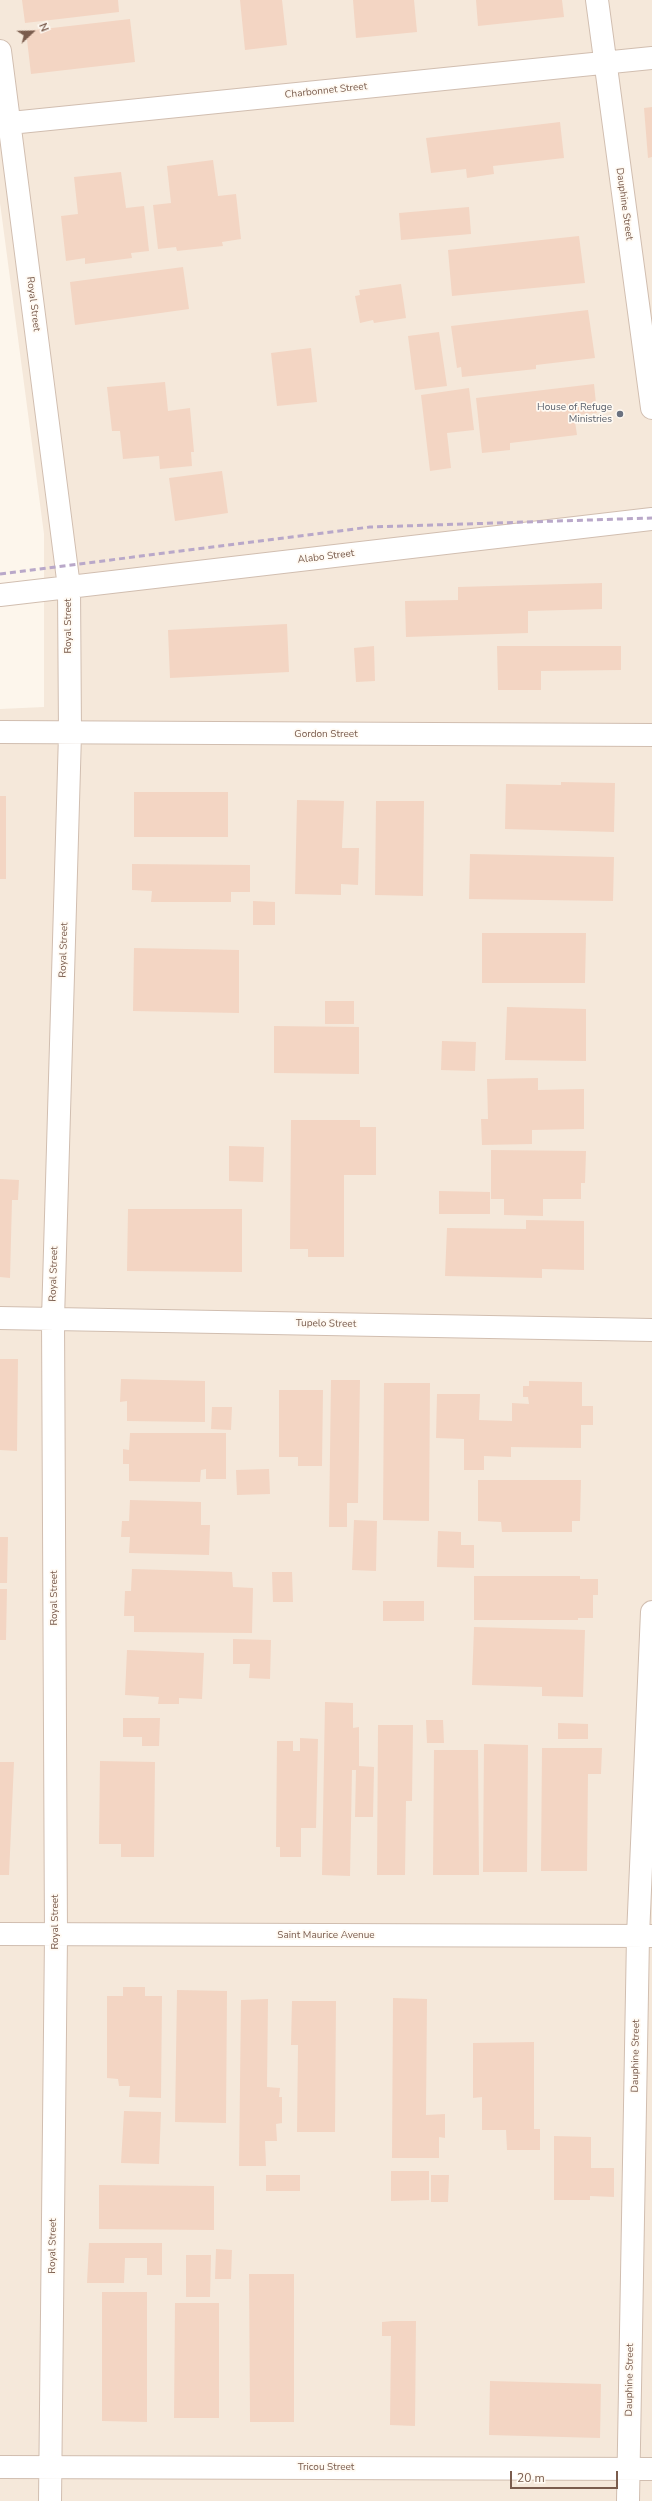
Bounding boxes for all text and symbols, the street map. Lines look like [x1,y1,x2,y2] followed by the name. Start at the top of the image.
[12,12,52,52] north arrow
[35,21,52,34] text: N
[284,81,368,101] street label: Charbonnet Street
[613,167,635,241] street label: Dauphine Street
[24,276,42,332] street label: Royal Street
[537,402,612,426] place label: House of Refuge Ministries
[615,409,625,419] marker: House of Refuge Ministries
[297,548,355,566] street label: Alabo Street
[63,598,75,654] street label: Royal Street
[294,729,358,741] street label: Gordon Street
[57,922,71,978] street label: Royal Street
[47,1246,61,1302] street label: Royal Street
[296,1317,356,1331] street label: Tupelo Street
[49,1570,61,1626] street label: Royal Street
[50,1894,62,1950] street label: Royal Street
[277,1930,375,1942] street label: Saint Maurice Avenue
[629,2019,643,2093] street label: Dauphine Street
[47,2218,59,2274] street label: Royal Street
[623,2343,637,2417] street label: Dauphine Street
[298,2462,354,2474] street label: Tricou Street
[512,2463,620,2489] scale bar
[517,2470,545,2486] text: 20 m

